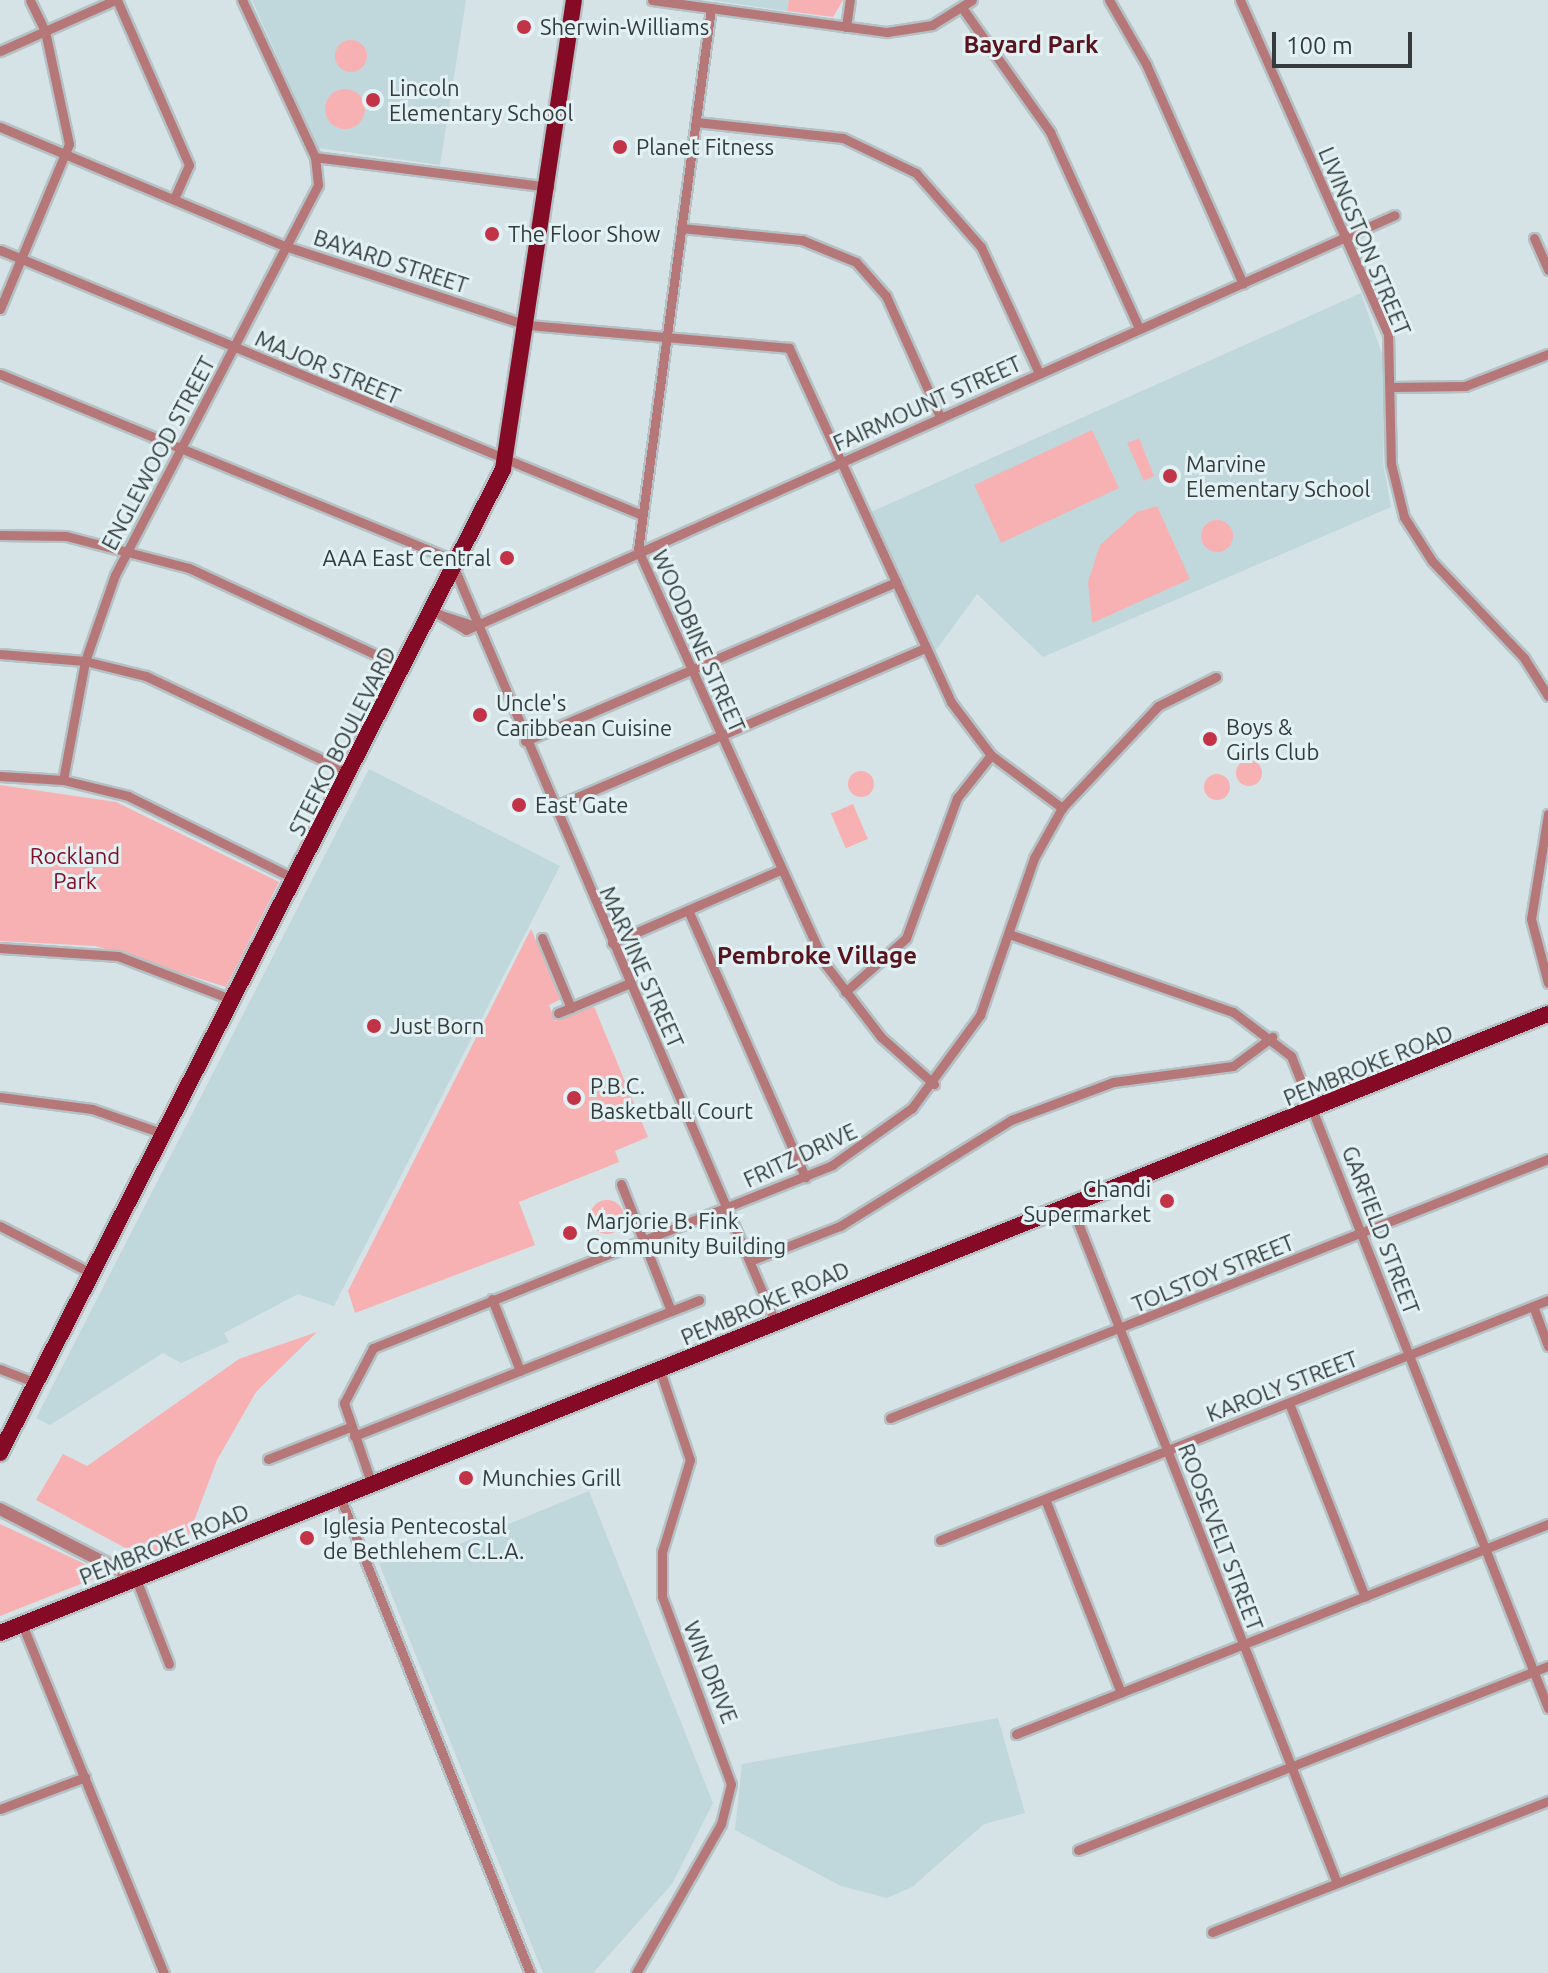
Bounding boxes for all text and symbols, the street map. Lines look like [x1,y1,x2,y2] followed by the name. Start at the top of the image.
[540,14,709,40] place label: Sherwin-Williams
[1276,16,1416,66] scale bar
[515,18,533,36] marker: Sherwin-Williams
[963,31,1099,59] district label: Bayard Park
[1286,32,1353,59] text: 100 m
[389,74,573,126] place label: Lincoln Elementary School
[364,91,382,109] marker: Lincoln Elementary School
[636,134,774,160] place label: Planet Fitness
[611,138,629,156] marker: Planet Fitness
[1313,143,1417,339] street label: LIVINGSTON STREET
[508,221,660,247] place label: The Floor Show
[310,224,472,298] street label: BAYARD STREET
[483,225,501,243] marker: The Floor Show
[251,325,405,409] street label: MAJOR STREET
[829,350,1025,456] street label: FAIRMOUNT STREET
[96,352,220,554] street label: ENGLEWOOD STREET
[1186,450,1370,502] place label: Marvine Elementary School
[1161,467,1179,485] marker: Marvine Elementary School
[323,545,491,571] place label: AAA East Central
[647,546,751,736] street label: WOODBINE STREET
[498,549,516,567] marker: AAA East Central
[283,642,401,840] street label: STEFKO BOULEVARD
[496,689,672,740] place label: Uncle's Caribbean Cuisine
[471,706,489,724] marker: Uncle's Caribbean Cuisine
[1226,713,1319,764] place label: Boys & Girls Club
[1201,730,1219,748] marker: Boys & Girls Club
[535,792,628,818] place label: East Gate
[510,796,528,814] marker: East Gate
[30,842,120,894] park label: Rockland Park
[595,882,689,1052] street label: MARVINE STREET
[717,942,917,970] district label: Pembroke Village
[390,1013,484,1039] place label: Just Born
[365,1017,383,1035] marker: Just Born
[1279,1019,1457,1111] street label: PEMBROKE ROAD
[590,1072,753,1124] place label: P.B.C. Basketball Court
[565,1089,583,1107] marker: P.B.C. Basketball Court
[739,1117,861,1193] street label: FRITZ DRIVE
[1337,1142,1425,1318] street label: GARFIELD STREET
[1023,1175,1151,1226] place label: Chandi Supermarket
[1158,1192,1176,1210] marker: Chandi Supermarket
[586,1207,786,1258] place label: Marjorie B. Fink Community Building
[561,1224,579,1242] marker: Marjorie B. Fink Community Building
[1128,1228,1298,1318] street label: TOLSTOY STREET
[677,1256,853,1350] street label: PEMBROKE ROAD
[1202,1345,1362,1427] street label: KAROLY STREET
[1173,1440,1269,1634] street label: ROOSEVELT STREET
[482,1465,621,1491] place label: Munchies Grill
[457,1469,475,1487] marker: Munchies Grill
[75,1498,253,1590] street label: PEMBROKE ROAD
[323,1512,524,1564] place label: Iglesia Pentecostal de Bethlehem C.L.A.
[298,1529,316,1547] marker: Iglesia Pentecostal de Bethlehem C.L.A.
[679,1617,743,1727] street label: WIN DRIVE

